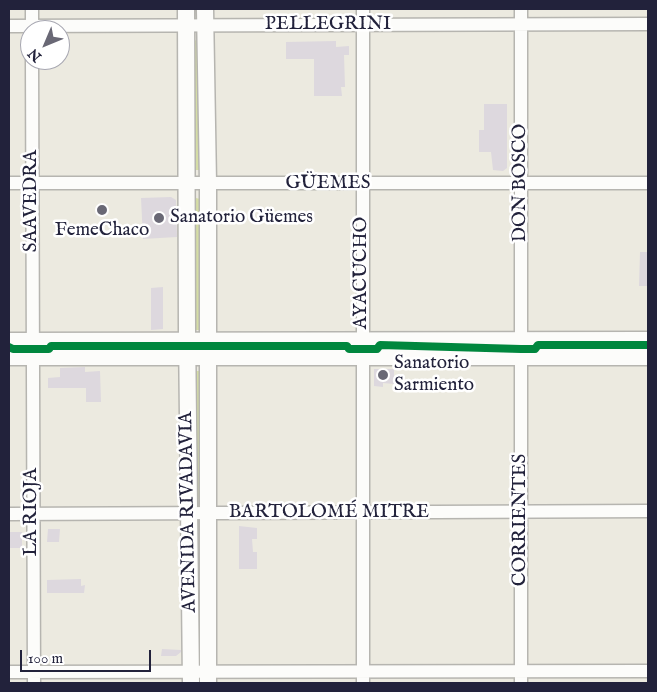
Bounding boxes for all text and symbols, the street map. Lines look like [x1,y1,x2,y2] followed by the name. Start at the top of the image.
[265,14,391,36] street label: PELLEGRINI
[20,20,70,70] north arrow
[24,44,46,66] text: N
[510,124,532,242] street label: DON BOSCO
[21,150,43,252] street label: SAAVEDRA
[286,173,370,195] street label: GÜEMES
[95,203,109,217] marker: FemeChaco
[170,207,313,229] place label: Sanatorio Güemes
[152,211,166,225] marker: Sanatorio Güemes
[351,217,373,329] street label: AYACUCHO
[55,220,149,242] place label: FemeChaco
[394,353,474,397] place label: Sanatorio Sarmiento
[376,368,390,382] marker: Sanatorio Sarmiento
[176,411,202,613] street label: AVENIDA RIVADAVIA
[510,454,532,586] street label: CORRIENTES
[21,468,43,556] street label: LA RIOJA
[229,502,429,524] street label: BARTOLOMÉ MITRE
[22,640,154,672] scale bar
[28,649,63,668] text: 100 m

